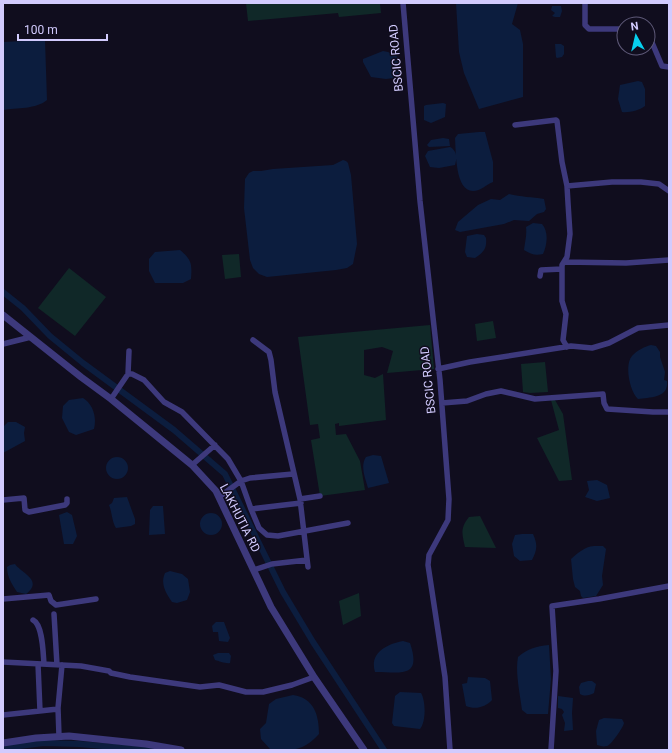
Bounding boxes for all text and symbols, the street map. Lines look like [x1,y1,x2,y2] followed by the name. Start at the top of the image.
[18,16,107,42] scale bar
[616,16,656,56] north arrow
[630,20,640,34] text: N
[24,23,58,37] text: 100 m
[386,24,406,92] street label: BSCIC ROAD
[417,345,439,414] street label: BSCIC ROAD
[217,481,263,555] street label: LAKHUTIA RD

